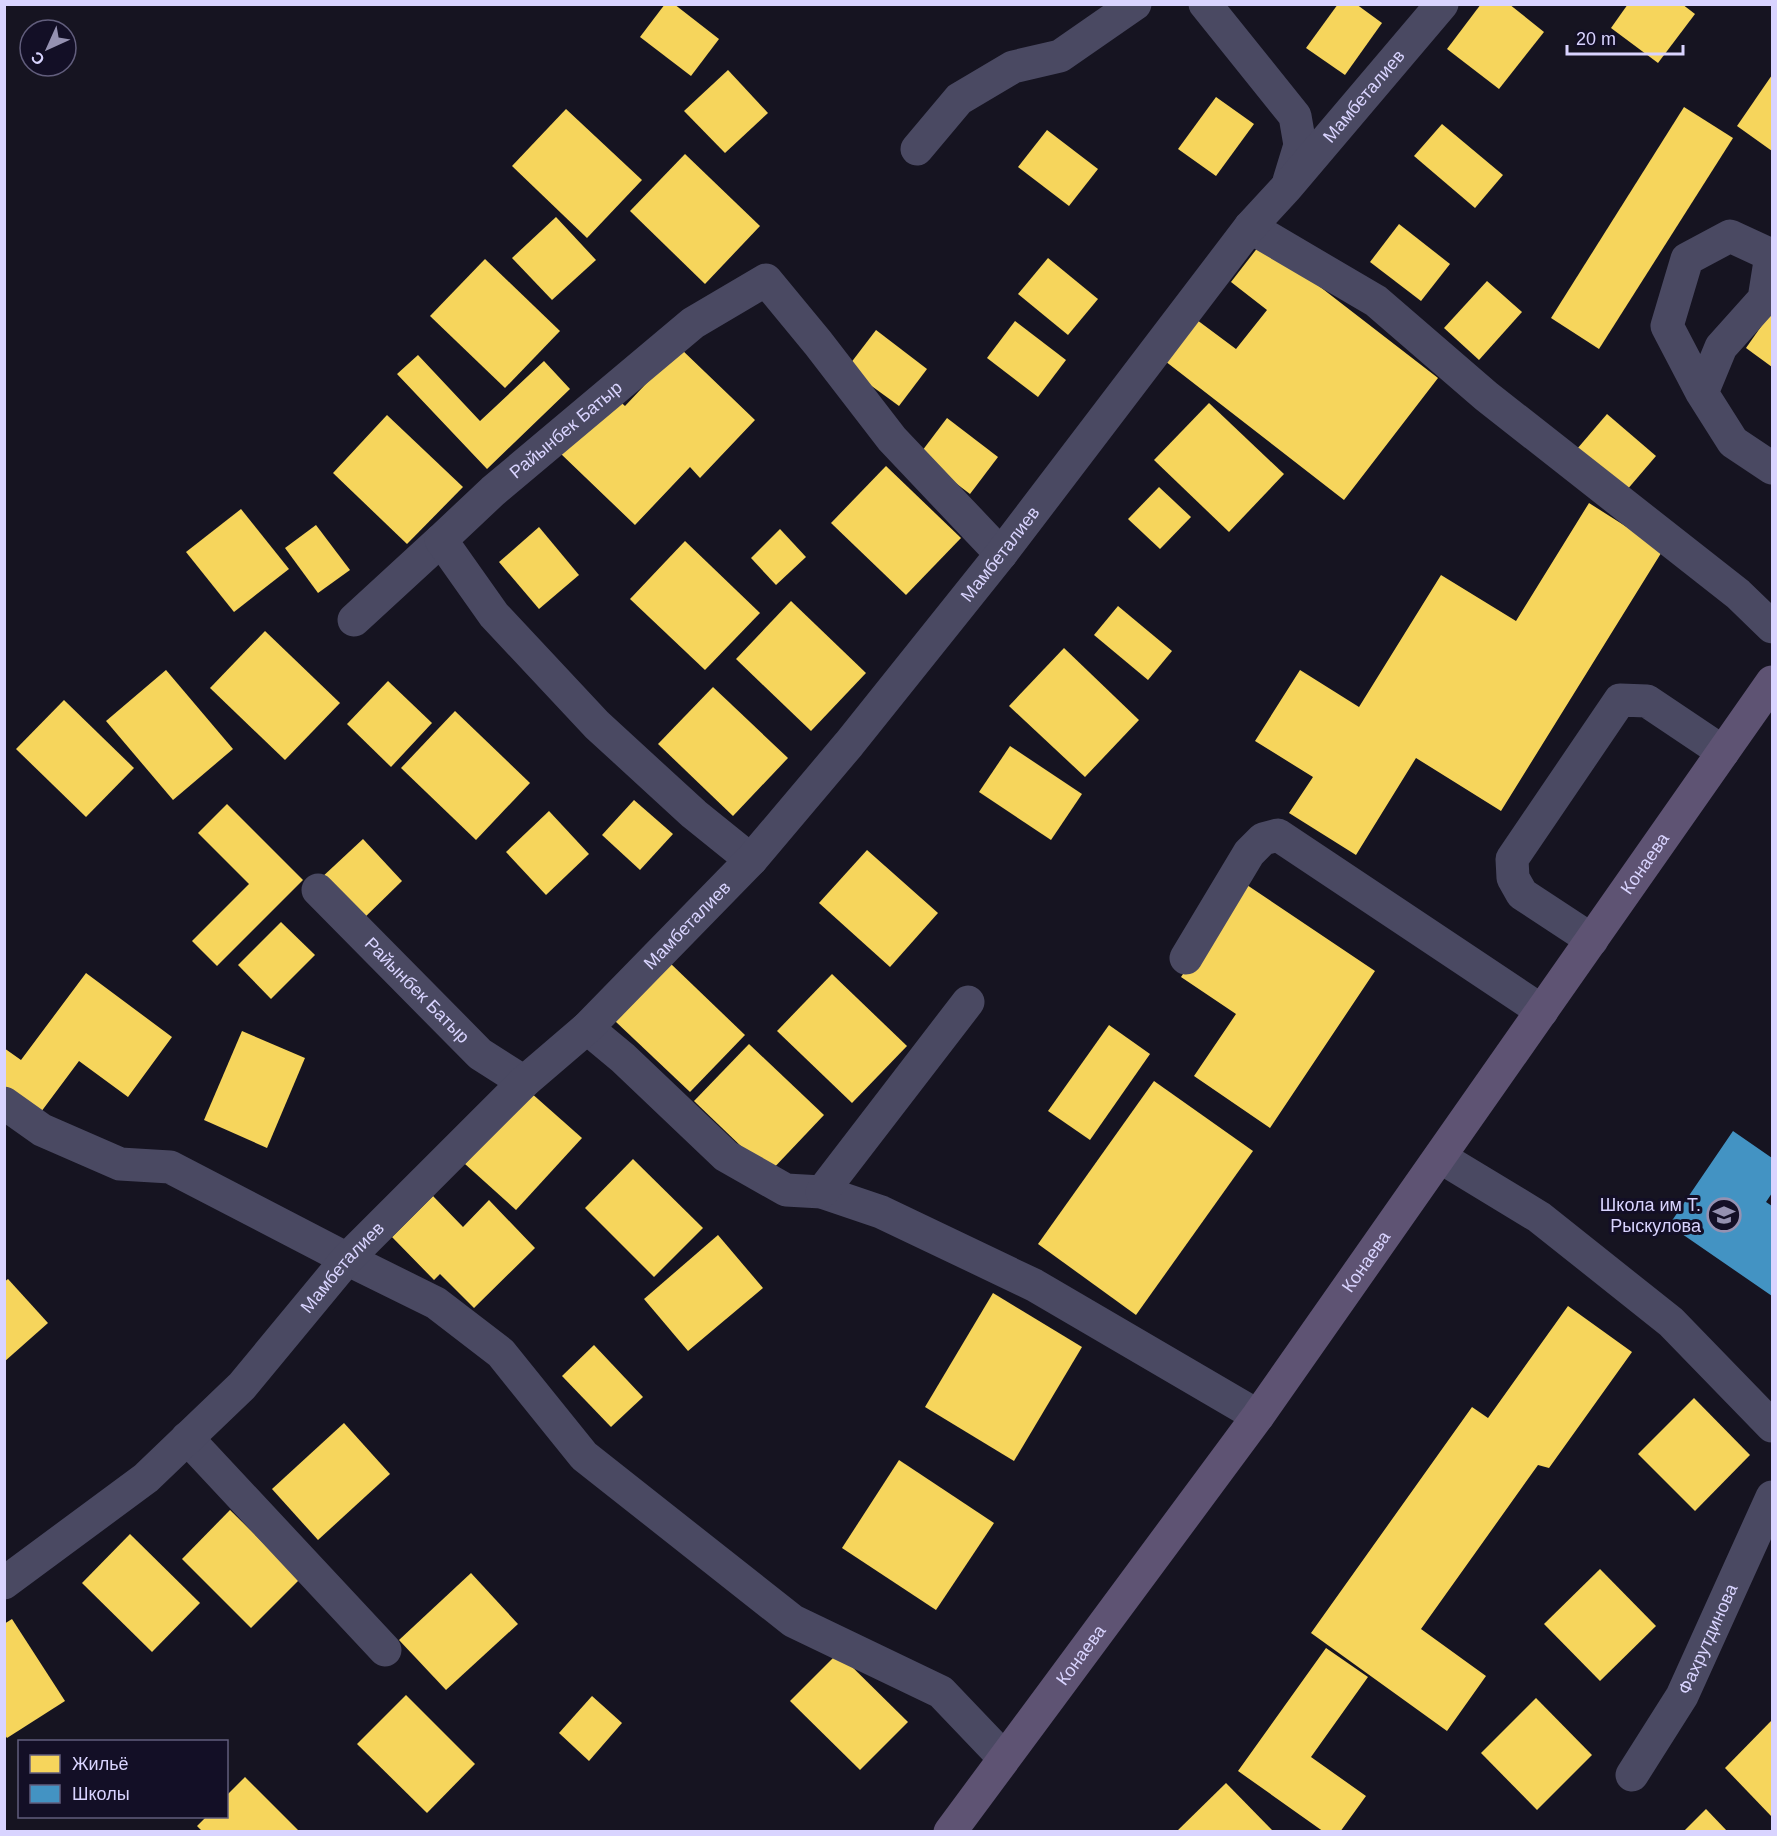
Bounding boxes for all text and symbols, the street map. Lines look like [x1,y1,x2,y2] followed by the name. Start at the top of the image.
[18,18,78,78] north arrow
[1567,18,1682,56] scale bar
[1576,29,1616,49] text: 20 m
[1319,46,1409,147] street label: Мамбеталиев
[27,48,48,68] text: С
[506,377,626,483] street label: Райынбек Батыр
[957,503,1043,606] street label: Мамбеталиев
[1617,828,1674,898] street label: Конаева
[640,877,735,974] street label: Мамбеталиев
[361,933,473,1047] street label: Райынбек Батыр
[1600,1195,1702,1236] place label: Школа им Т. Рыскулова
[1706,1197,1742,1233] school or university icon: Школа им Т. Рыскулова
[297,1218,388,1317] street label: Мамбеталиев
[1338,1227,1395,1296] street label: Конаева
[1674,1580,1742,1697] street label: Фахрутдинова
[1052,1620,1110,1689] street label: Конаева
[18,1740,228,1818] legend
[72,1754,129,1774] text: Жильё
[72,1784,130,1804] text: Школы

